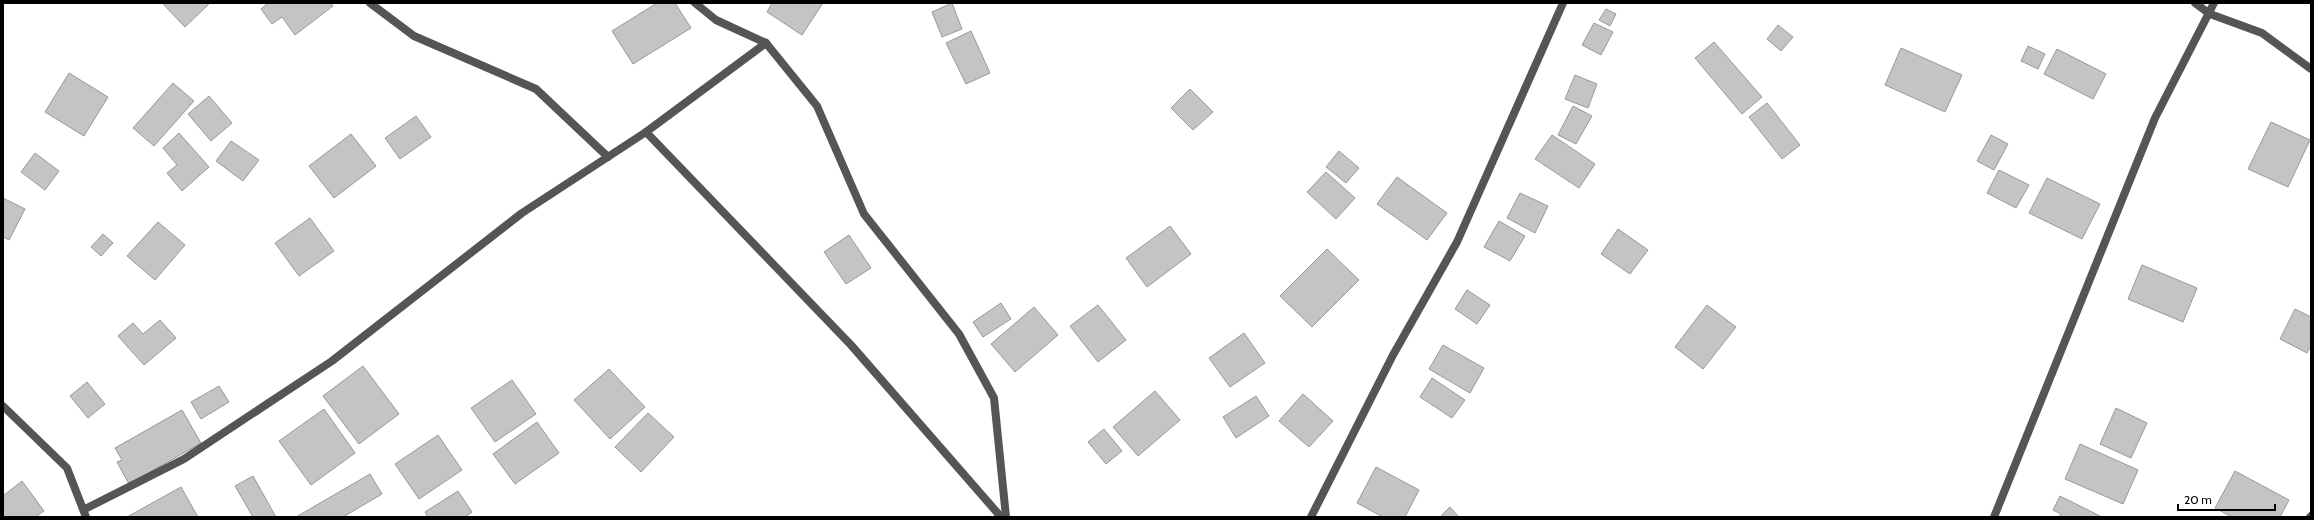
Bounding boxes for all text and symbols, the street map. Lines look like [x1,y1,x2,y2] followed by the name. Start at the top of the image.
[2178,486,2275,512] scale bar
[2184,492,2212,507] text: 20 m

